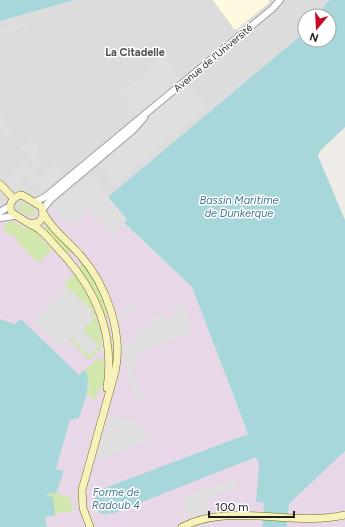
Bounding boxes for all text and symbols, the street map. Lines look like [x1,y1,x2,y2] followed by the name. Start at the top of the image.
[297,8,337,48] north arrow
[171,21,256,95] street label: Avenue de l'Université
[308,30,320,45] text: N
[105,46,165,59] district label: La Citadelle
[199,194,279,220] water label: Bassin Maritime de Dunkerque
[92,486,140,512] water label: Forme de Radoub 4
[209,493,294,519] scale bar
[215,500,249,514] text: 100 m

